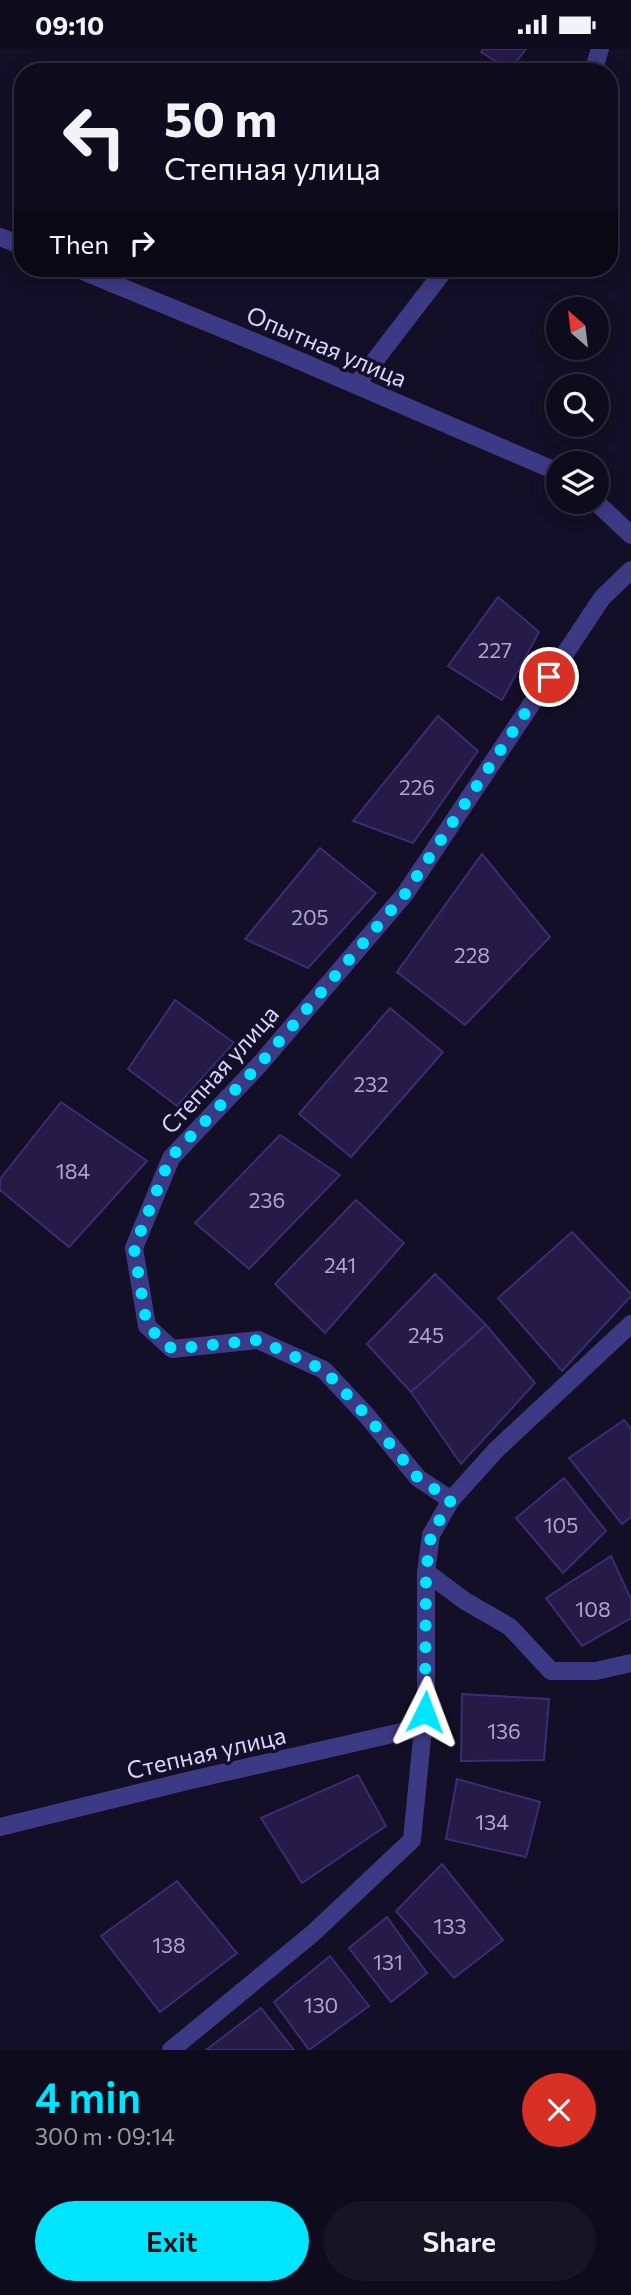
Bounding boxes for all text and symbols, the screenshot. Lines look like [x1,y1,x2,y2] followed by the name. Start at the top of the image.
[35,9,104,40] text: 09:10
[164,87,277,147] text: 50 m
[49,91,140,182] icon: left
[164,147,381,187] text: Степная улица
[123,224,161,262] icon: right
[49,228,109,259] text: Then
[546,297,609,361] north arrow
[546,297,609,514] map controls
[243,299,411,393] street label: Опытная улица
[546,374,609,437] button: search
[546,451,609,514] button: layers
[478,637,512,662] house number: 227
[519,647,579,707] pin
[530,658,568,696] icon: arrive
[399,774,435,799] house number: 226
[291,904,329,929] house number: 205
[454,942,490,967] house number: 228
[154,999,284,1139] street label: Степная улица
[353,1071,389,1096] house number: 232
[56,1158,91,1183] house number: 184
[249,1187,285,1212] house number: 236
[324,1252,356,1277] house number: 241
[408,1322,444,1347] house number: 245
[544,1512,578,1537] house number: 105
[575,1596,611,1621] house number: 108
[388,1675,462,1749] position arrow
[487,1718,521,1743] house number: 136
[124,1720,288,1784] street label: Степная улица
[475,1809,509,1834] house number: 134
[434,1913,466,1938] house number: 133
[152,1932,186,1957] house number: 138
[373,1949,403,1974] house number: 131
[304,1992,338,2017] house number: 130
[35,2070,141,2122] text: 4 min
[522,2073,596,2147] button: close
[35,2122,175,2150] text: 300 m · 09:14
[35,2201,309,2281] button: Exit
[323,2201,596,2281] button: Share

